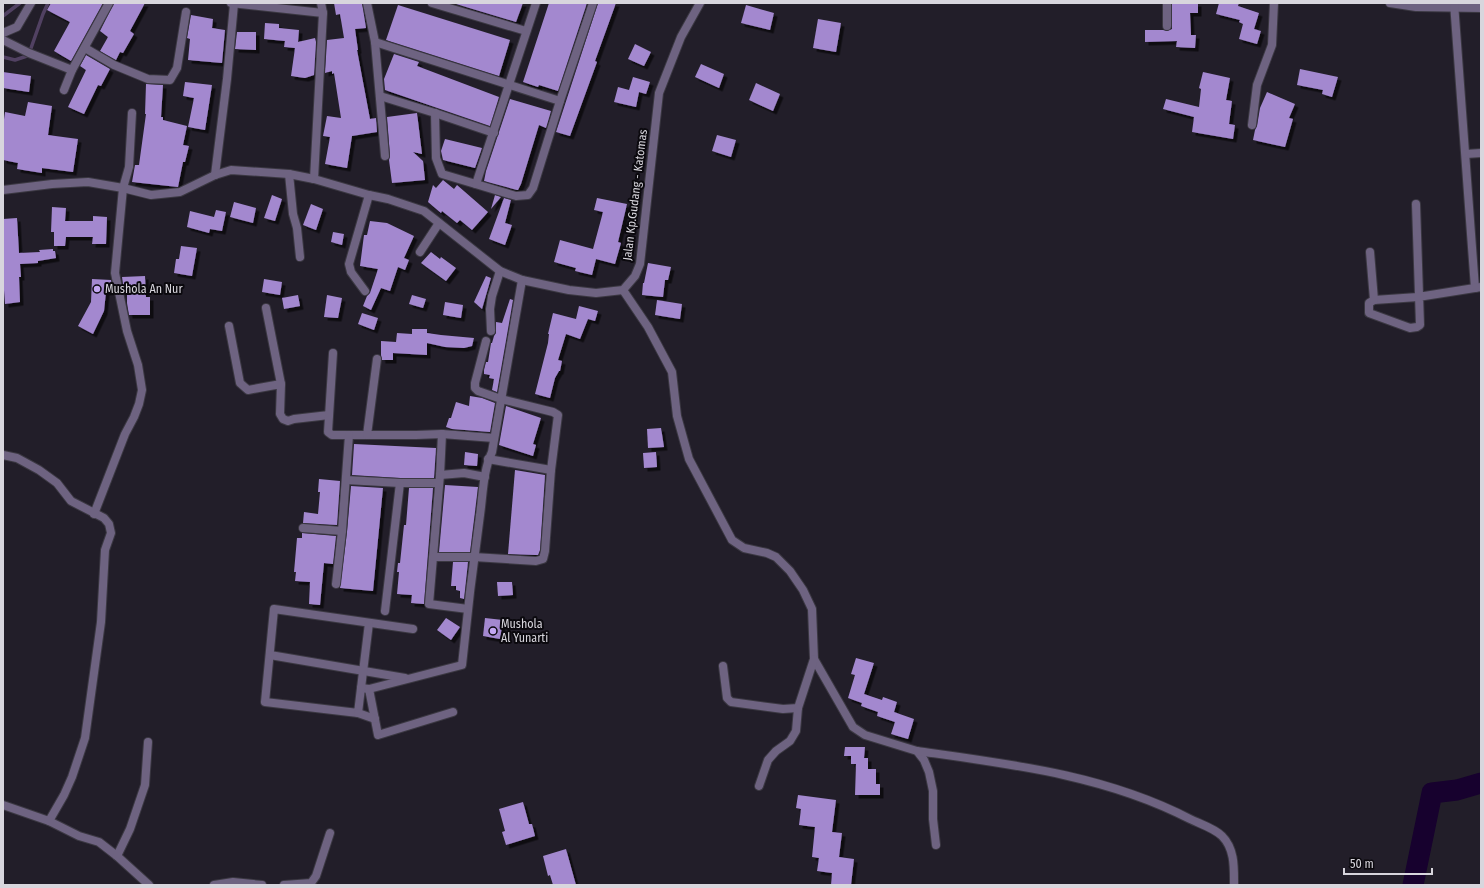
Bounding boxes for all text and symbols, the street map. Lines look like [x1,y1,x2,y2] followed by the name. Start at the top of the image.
[620,129,650,261] street label: Jalan Kp.Gudang - Katomas
[105,282,183,296] place label: Mushola An Nur
[92,284,102,294] marker: Mushola An Nur
[501,617,548,645] place label: Mushola Al Yunarti
[488,626,498,636] marker: Mushola Al Yunarti
[1344,850,1432,876] scale bar
[1350,857,1374,871] text: 50 m

